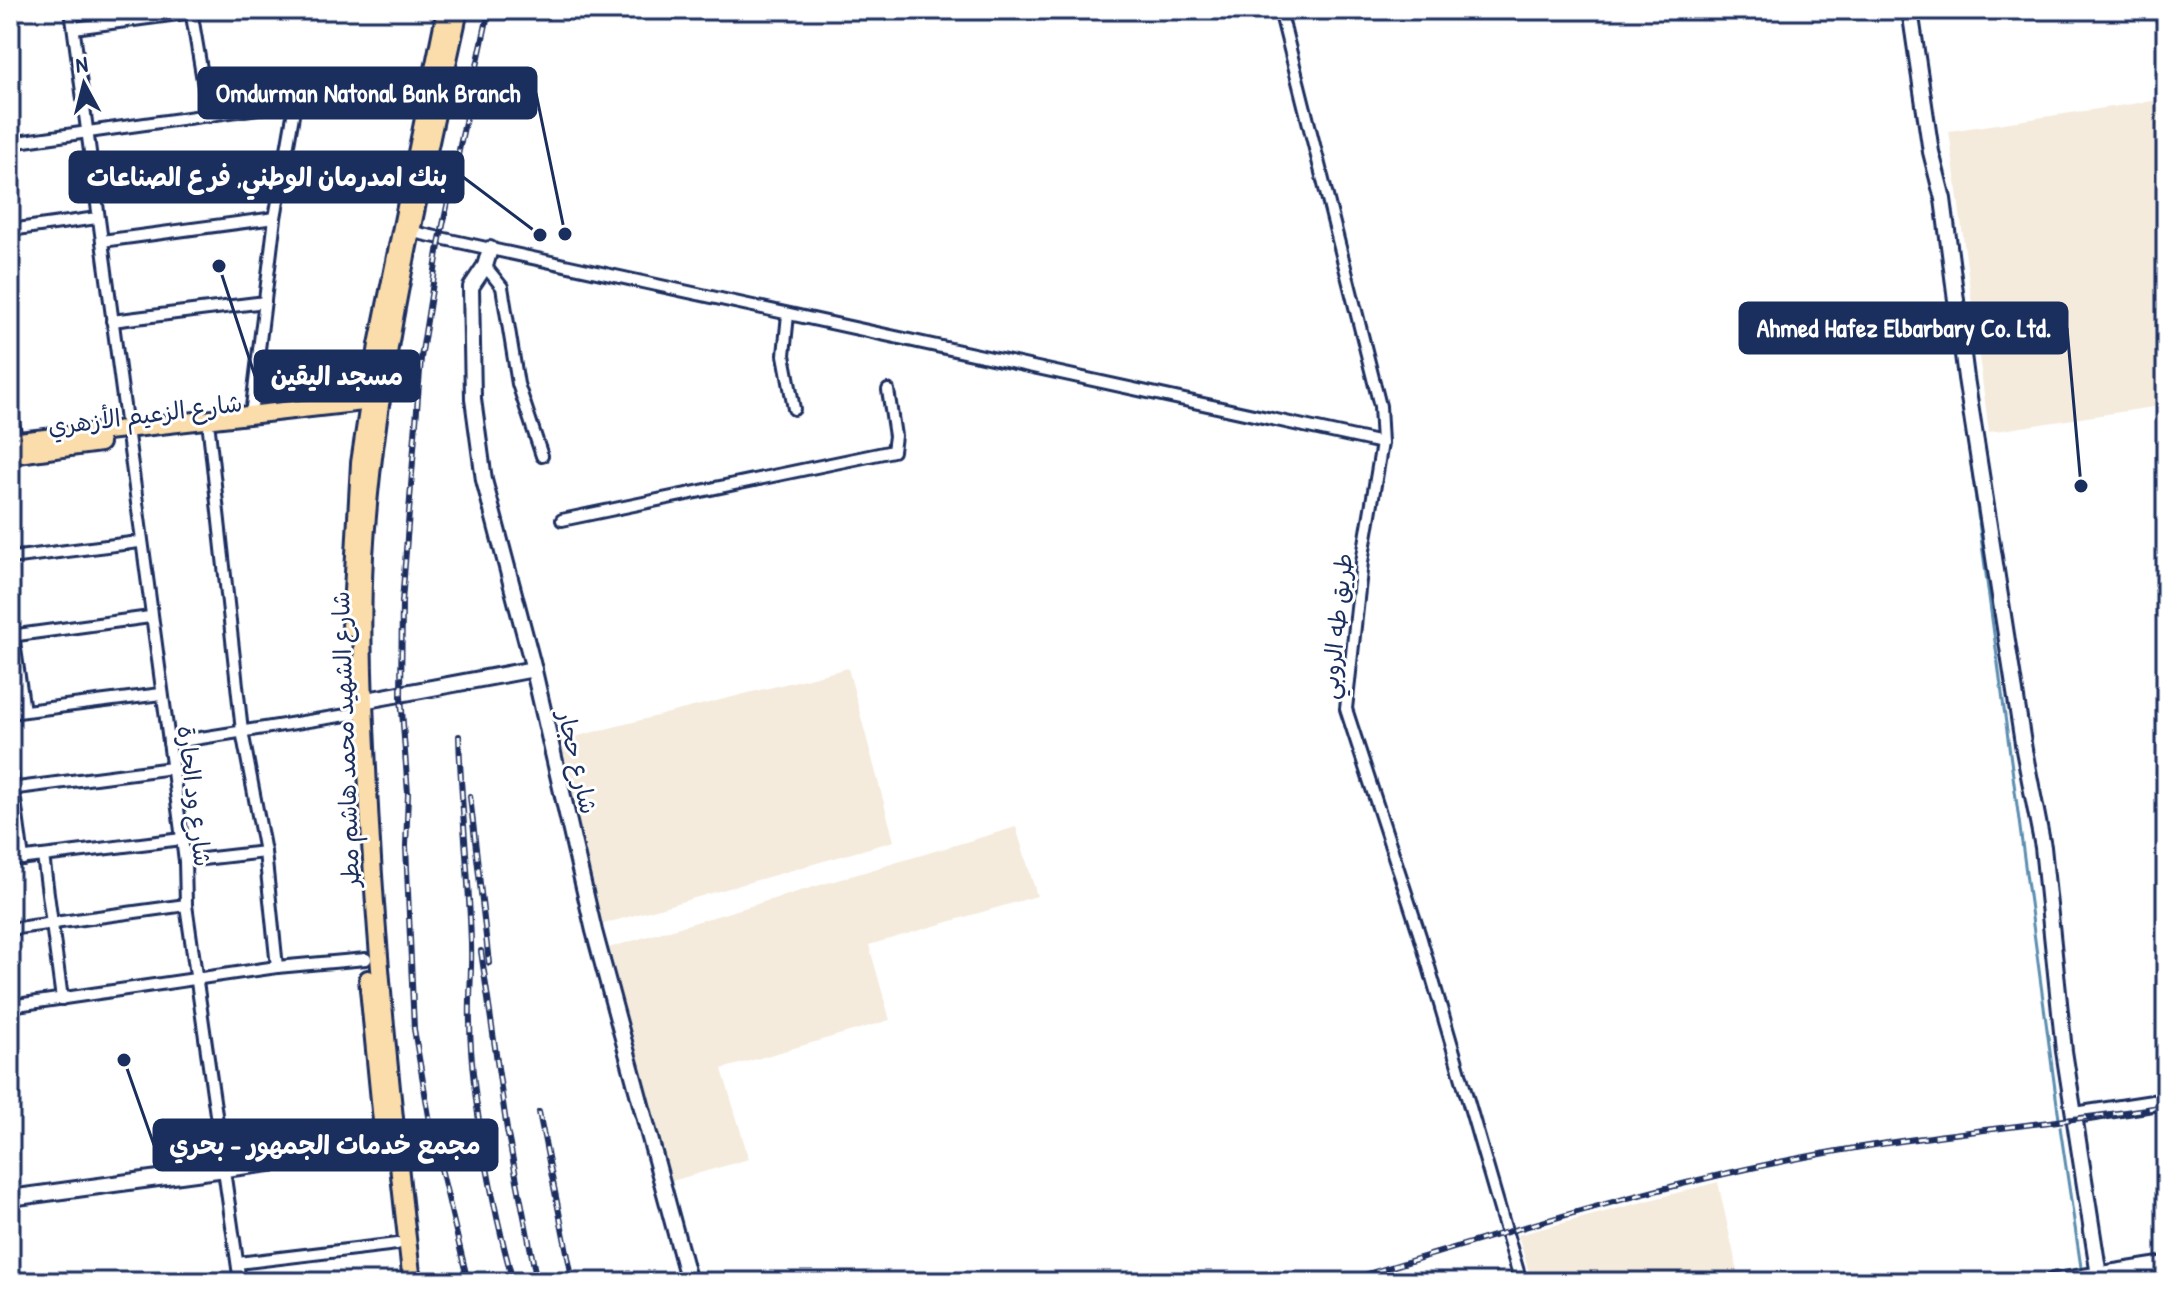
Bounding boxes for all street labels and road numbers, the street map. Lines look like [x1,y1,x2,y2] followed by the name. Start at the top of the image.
[46,386,244,445] street label: شارع الزعيم الأزهري
[1312,551,1366,701] street label: طريق طه الروبي
[324,591,369,889] street label: شارع الشهيد محمد هاشم مطر
[548,705,605,817] street label: شارع حجار
[169,724,220,868] street label: شارع ود الحارة

